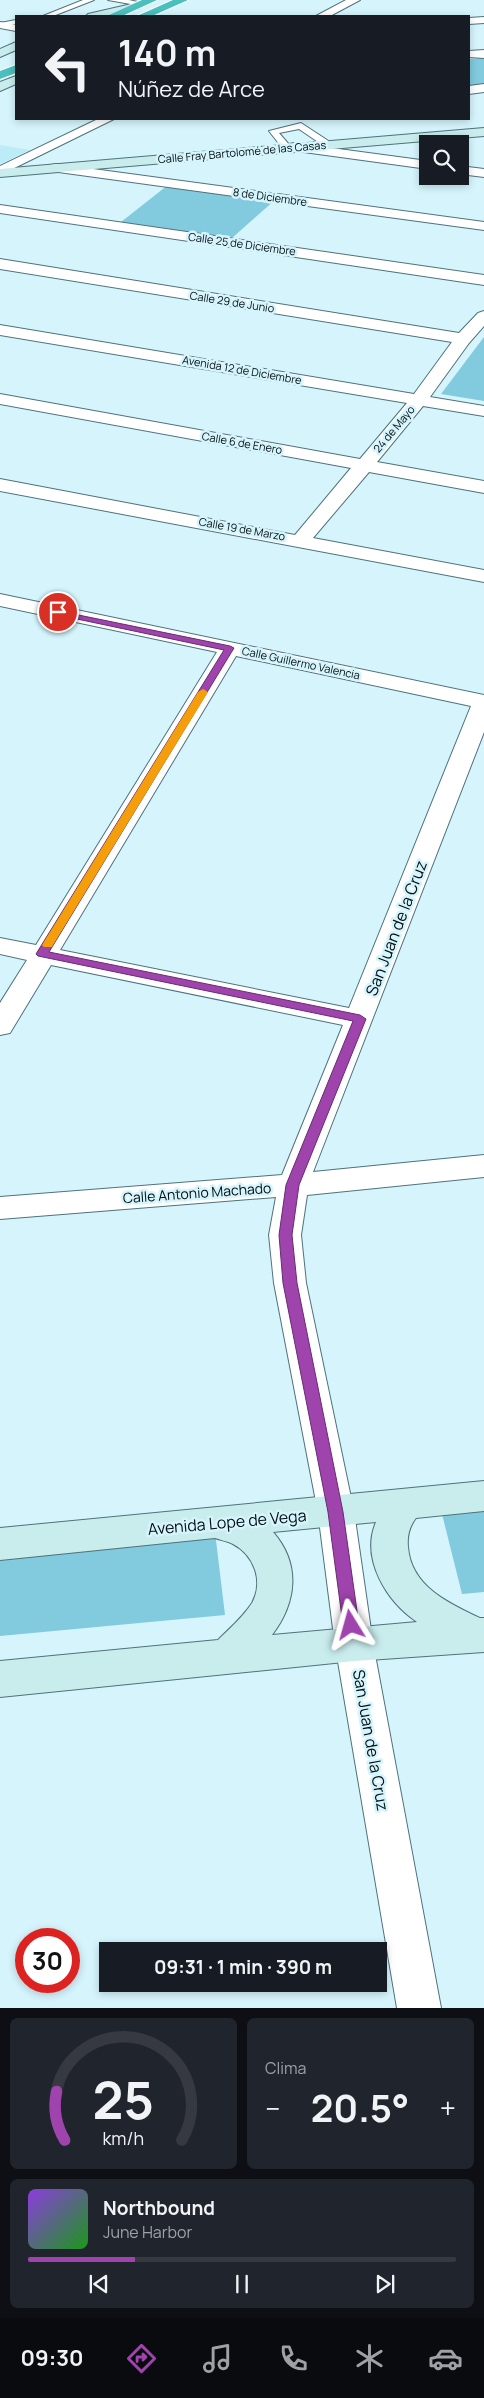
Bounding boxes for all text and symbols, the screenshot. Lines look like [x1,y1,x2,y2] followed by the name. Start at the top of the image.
[118,29,216,77] text: 140 m
[35,35,100,100] icon: left
[118,74,265,104] text: Núñez de Arce
[419,135,469,185] map controls
[419,135,469,185] button: search
[157,137,327,166] street label: Calle Fray Bartolomé de las Casas
[232,184,309,209] street label: 8 de Diciembre
[187,229,297,259] street label: Calle 25 de Diciembre
[189,287,276,316] street label: Calle 29 de Junio
[181,352,303,387] street label: Avenida 12 de Diciembre
[370,402,418,455] street label: 24 de Mayo
[201,428,284,457] street label: Calle 6 de Enero
[198,514,287,544] street label: Calle 19 de Marzo
[37,591,79,633] pin
[44,598,72,626] icon: arrive
[241,643,362,682] street label: Calle Guillermo Valencia
[360,857,432,999] street label: San Juan de la Cruz
[122,1178,272,1207] street label: Calle Antonio Machado
[147,1504,307,1540] street label: Avenida Lope de Vega
[324,1598,376,1650] position arrow
[348,1668,394,1812] street label: San Juan de la Cruz
[15,1928,80,1993] speed limit sign: 30
[154,1954,332,1980] text: 09:31 · 1 min · 390 m
[265,2057,306,2079] text: Clima
[93,2064,154,2135] text: 25
[311,2081,409,2133] text: 20.5°
[265,2089,280,2127] text: −
[440,2089,456,2127] text: +
[103,2126,144,2150] text: km/h
[103,2195,215,2221] text: Northbound
[103,2221,192,2243] text: June Harbor
[85,2270,113,2298] icon: previous
[228,2270,256,2298] icon: pause
[371,2270,399,2298] icon: next
[124,2341,159,2376] icon: directions
[200,2341,235,2376] icon: music
[276,2341,311,2376] icon: phone
[352,2341,387,2376] icon: climate
[428,2341,463,2376] icon: car
[21,2343,83,2373] text: 09:30

